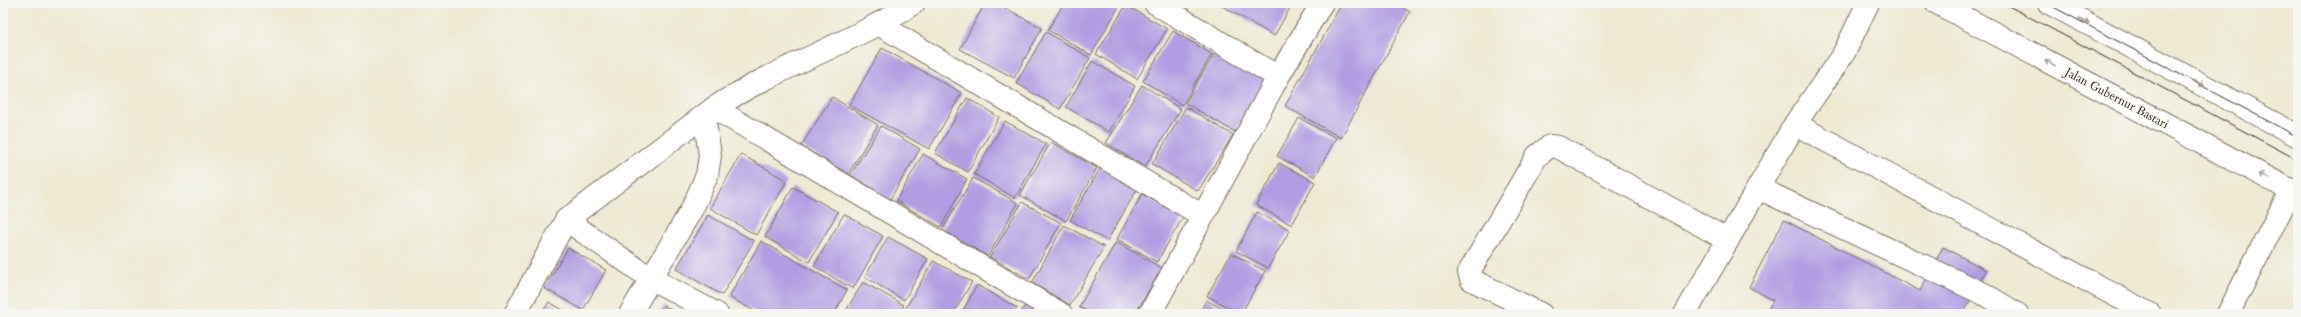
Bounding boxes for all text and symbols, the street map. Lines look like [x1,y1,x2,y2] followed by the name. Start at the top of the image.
[2078,18,2090,26] one-way arrow
[2044,58,2056,66] one-way arrow
[2061,63,2172,132] street label: Jalan Gubernur Bastari
[2192,79,2204,87] one-way arrow
[2258,171,2270,179] one-way arrow

